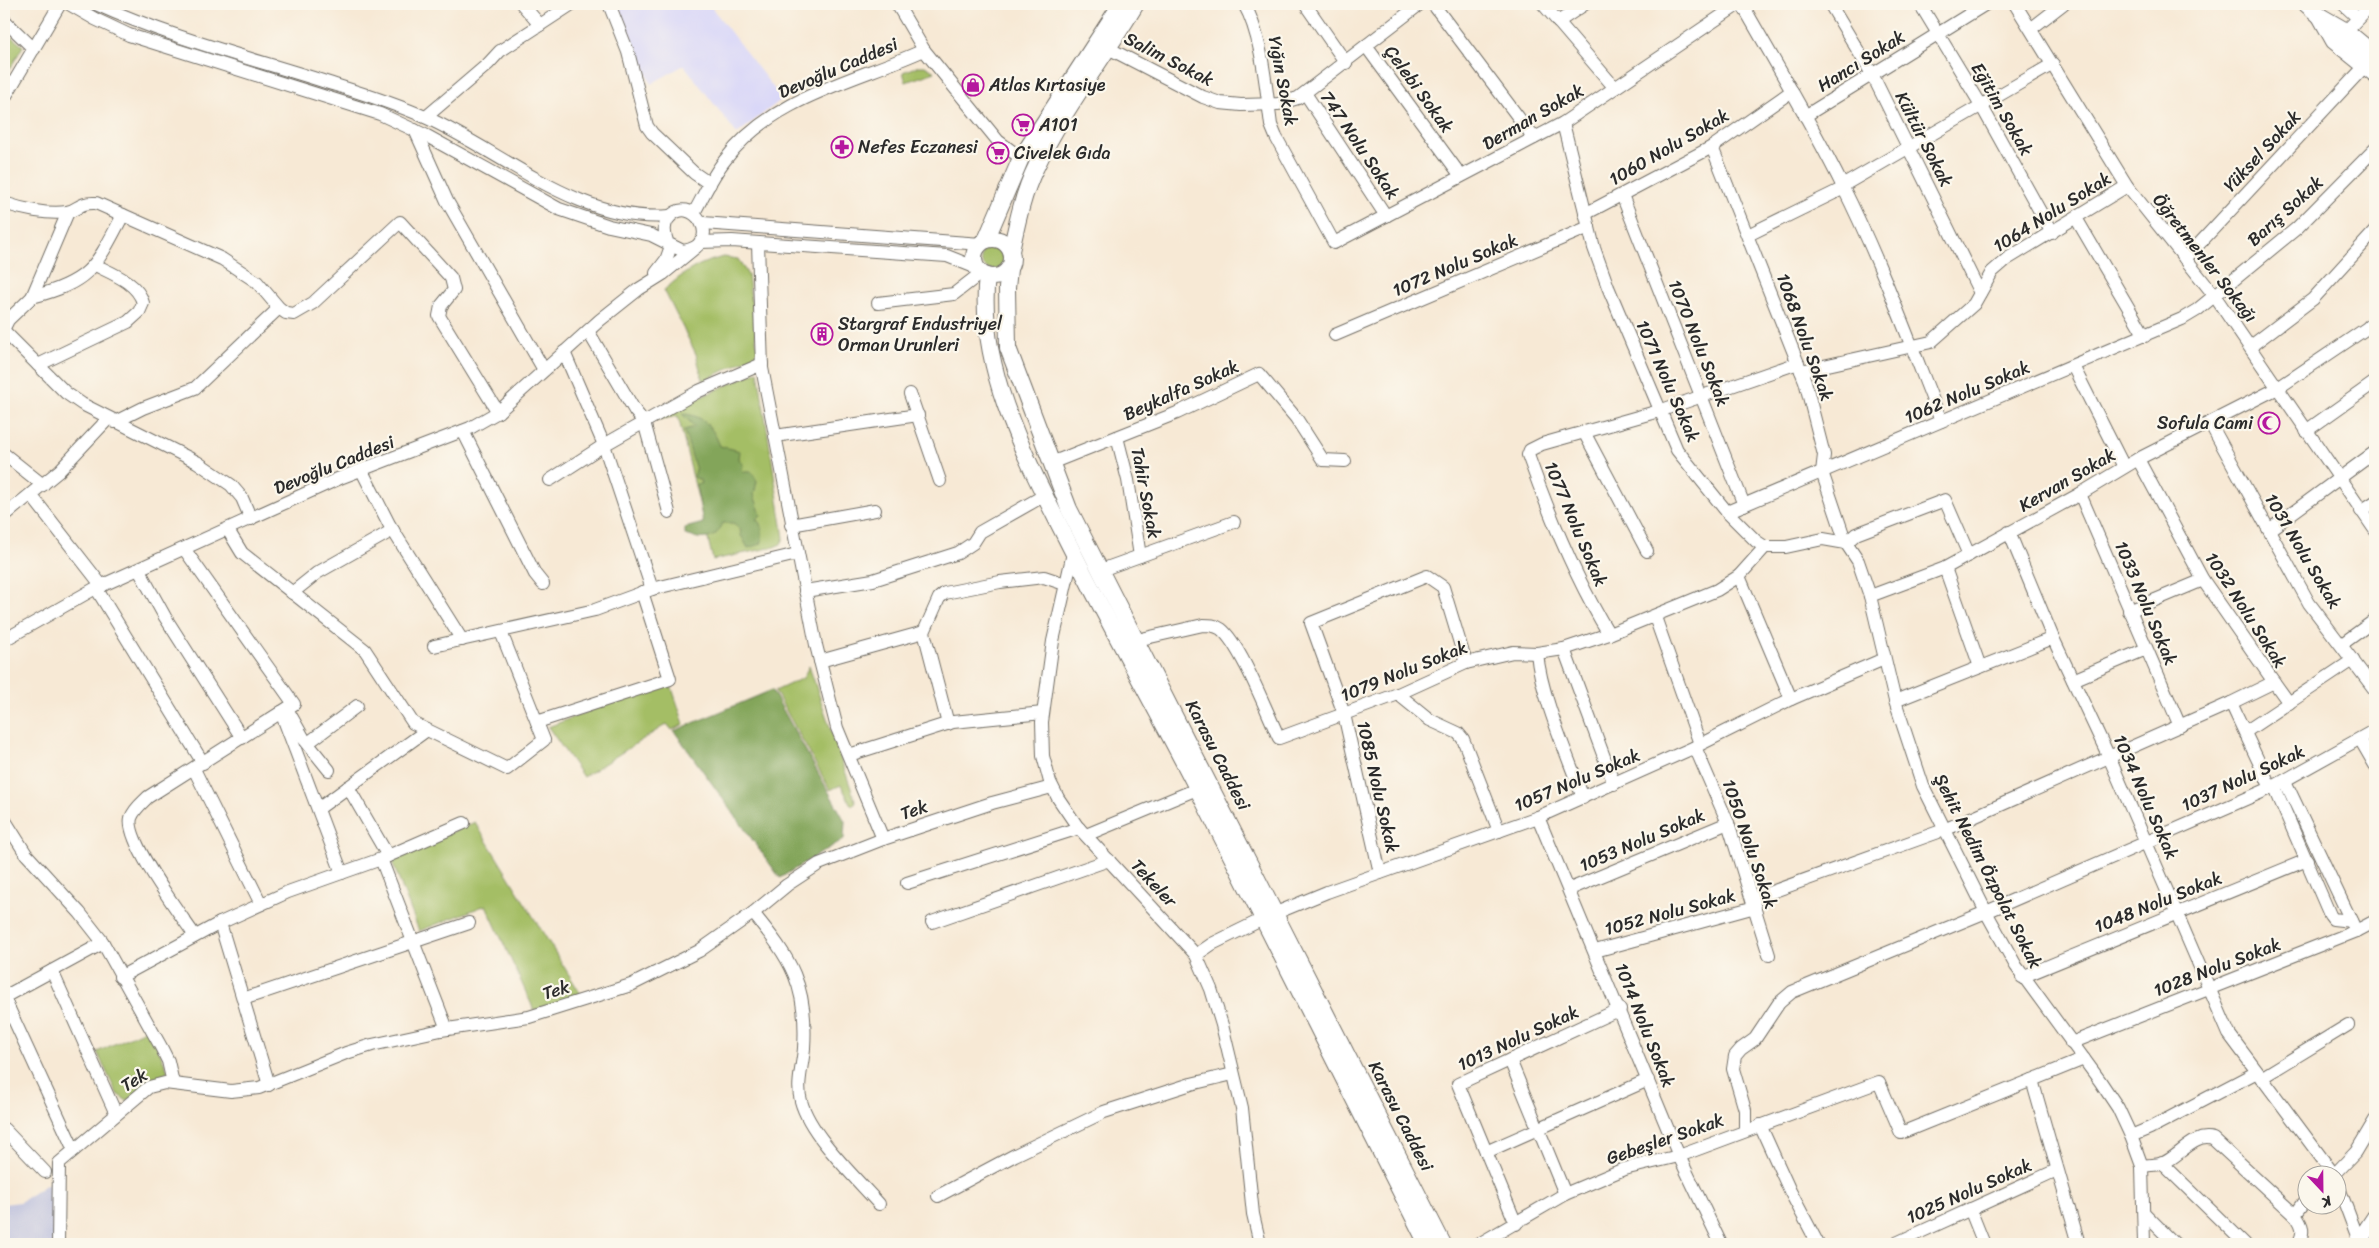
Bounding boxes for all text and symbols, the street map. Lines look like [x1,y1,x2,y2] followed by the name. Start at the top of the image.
[1811,21,1912,101] street label: Hancı Sokak
[1118,23,1220,96] street label: Salim Sokak
[773,28,904,108] street label: Devoğlu Caddesi
[1259,33,1307,129] street label: Yığın Sokak
[1376,38,1462,140] street label: Çelebi Sokak
[1962,56,2042,162] street label: Eğitim Sokak
[988,69,1106,101] place label: Atlas Kırtasiye
[961,73,985,97] shop icon: Atlas Kırtasiye
[1476,75,1590,159] street label: Derman Sokak
[1312,84,1408,206] street label: 747 Nolu Sokak
[1886,85,1962,193] street label: Kültür Sokak
[1603,99,1735,195] street label: 1060 Nolu Sokak
[2215,102,2309,200] street label: Yüksel Sokak
[1038,109,1078,141] place label: A101
[1011,113,1035,137] supermarket icon: A101
[858,131,979,163] place label: Nefes Eczanesi
[830,135,854,159] pharmacy icon: Nefes Eczanesi
[1014,137,1111,169] place label: Civelek Gıda
[986,141,1010,165] supermarket icon: Civelek Gıda
[1986,163,2118,261] street label: 1064 Nolu Sokak
[2239,167,2331,254] street label: Barış Sokak
[2144,186,2266,330] street label: Öğretmenler Sokağı
[1387,224,1523,306] street label: 1072 Nolu Sokak
[1767,268,1843,406] street label: 1068 Nolu Sokak
[1659,274,1739,412] street label: 1070 Nolu Sokak
[838,308,1003,361] place label: Stargraf Endustriyel Orman Urunleri
[1627,315,1709,447] street label: 1071 Nolu Sokak
[810,322,834,346] building icon: Stargraf Endustriyel Orman Urunleri
[1118,350,1244,430] street label: Beykalfa Sokak
[1899,351,2035,433] street label: 1062 Nolu Sokak
[2157,407,2254,439] place label: Sofula Cami
[2257,411,2281,435] mosque icon: Sofula Cami
[269,426,400,504] street label: Devoğlu Caddesi
[2012,439,2122,521] street label: Kervan Sokak
[1121,445,1171,542] street label: Tahir Sokak
[1535,456,1617,592] street label: 1077 Nolu Sokak
[2256,487,2350,615] street label: 1031 Nolu Sokak
[2105,536,2187,670] street label: 1033 Nolu Sokak
[2196,545,2296,675] street label: 1032 Nolu Sokak
[1336,631,1472,711] street label: 1079 Nolu Sokak
[1176,694,1260,817] street label: Karasu Caddesi
[1347,718,1409,856] street label: 1085 Nolu Sokak
[2104,729,2188,865] street label: 1034 Nolu Sokak
[2176,735,2310,821] street label: 1037 Nolu Sokak
[1509,739,1645,821] street label: 1057 Nolu Sokak
[1925,768,2051,975] street label: Şehit Nedim Özpolat Sokak
[1713,775,1787,913] street label: 1050 Nolu Sokak
[896,790,932,830] street label: Tek
[1574,799,1710,881] street label: 1053 Nolu Sokak
[1123,851,1186,916] street label: Tekeler
[2089,862,2227,942] street label: 1048 Nolu Sokak
[1601,879,1739,945] street label: 1052 Nolu Sokak
[2148,928,2286,1006] street label: 1028 Nolu Sokak
[1605,958,1685,1092] street label: 1014 Nolu Sokak
[538,971,574,1009] street label: Tek
[1452,996,1584,1080] street label: 1013 Nolu Sokak
[1359,1055,1443,1178] street label: Karasu Caddesi
[114,1059,154,1101] street label: Tek
[1602,1104,1728,1174] street label: Gebeşler Sokak
[1901,1149,2037,1233] street label: 1025 Nolu Sokak
[2296,1166,2346,1216] north arrow
[2317,1188,2336,1215] text: K

